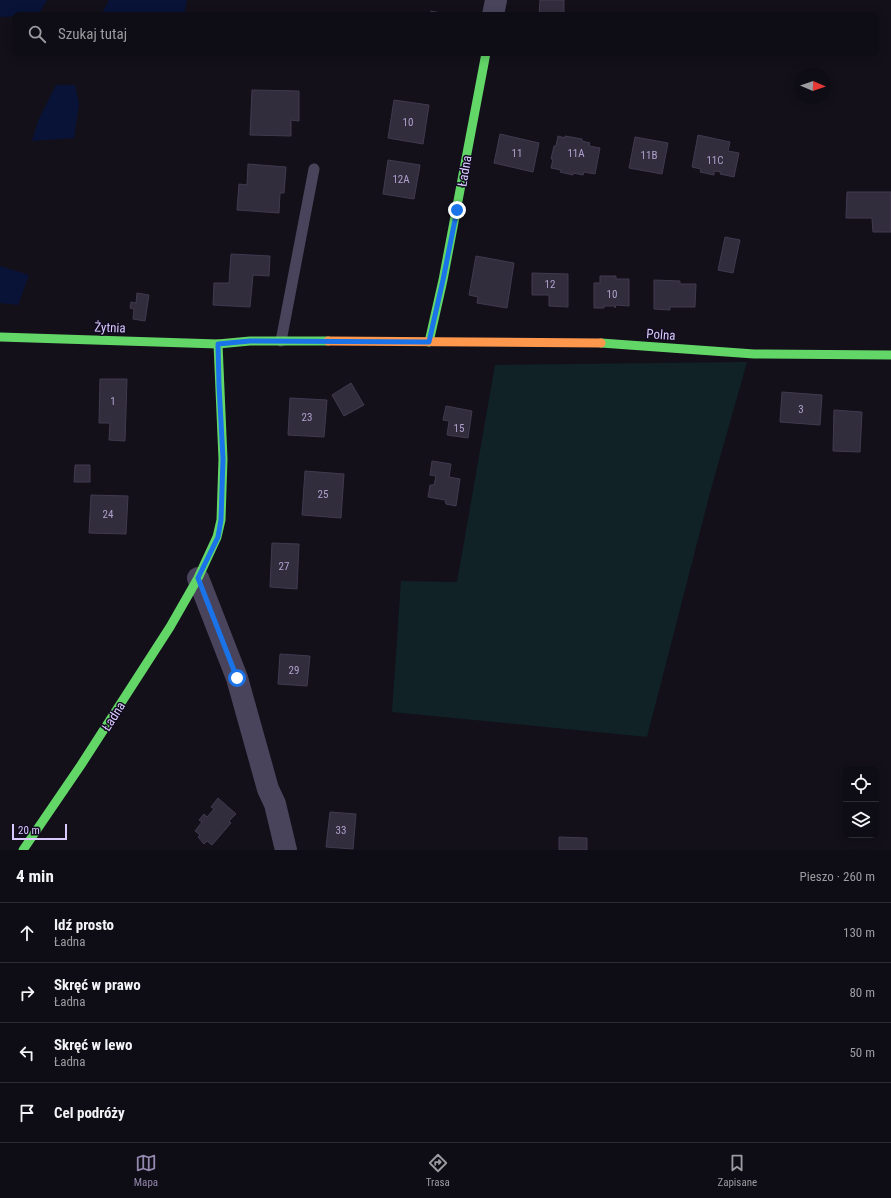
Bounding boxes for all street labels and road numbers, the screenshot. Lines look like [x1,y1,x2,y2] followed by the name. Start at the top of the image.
[454,154,475,188] street label: Ładna
[94,319,126,336] street label: Żytnia
[646,326,676,343] street label: Polna
[99,699,128,734] street label: Ładna

